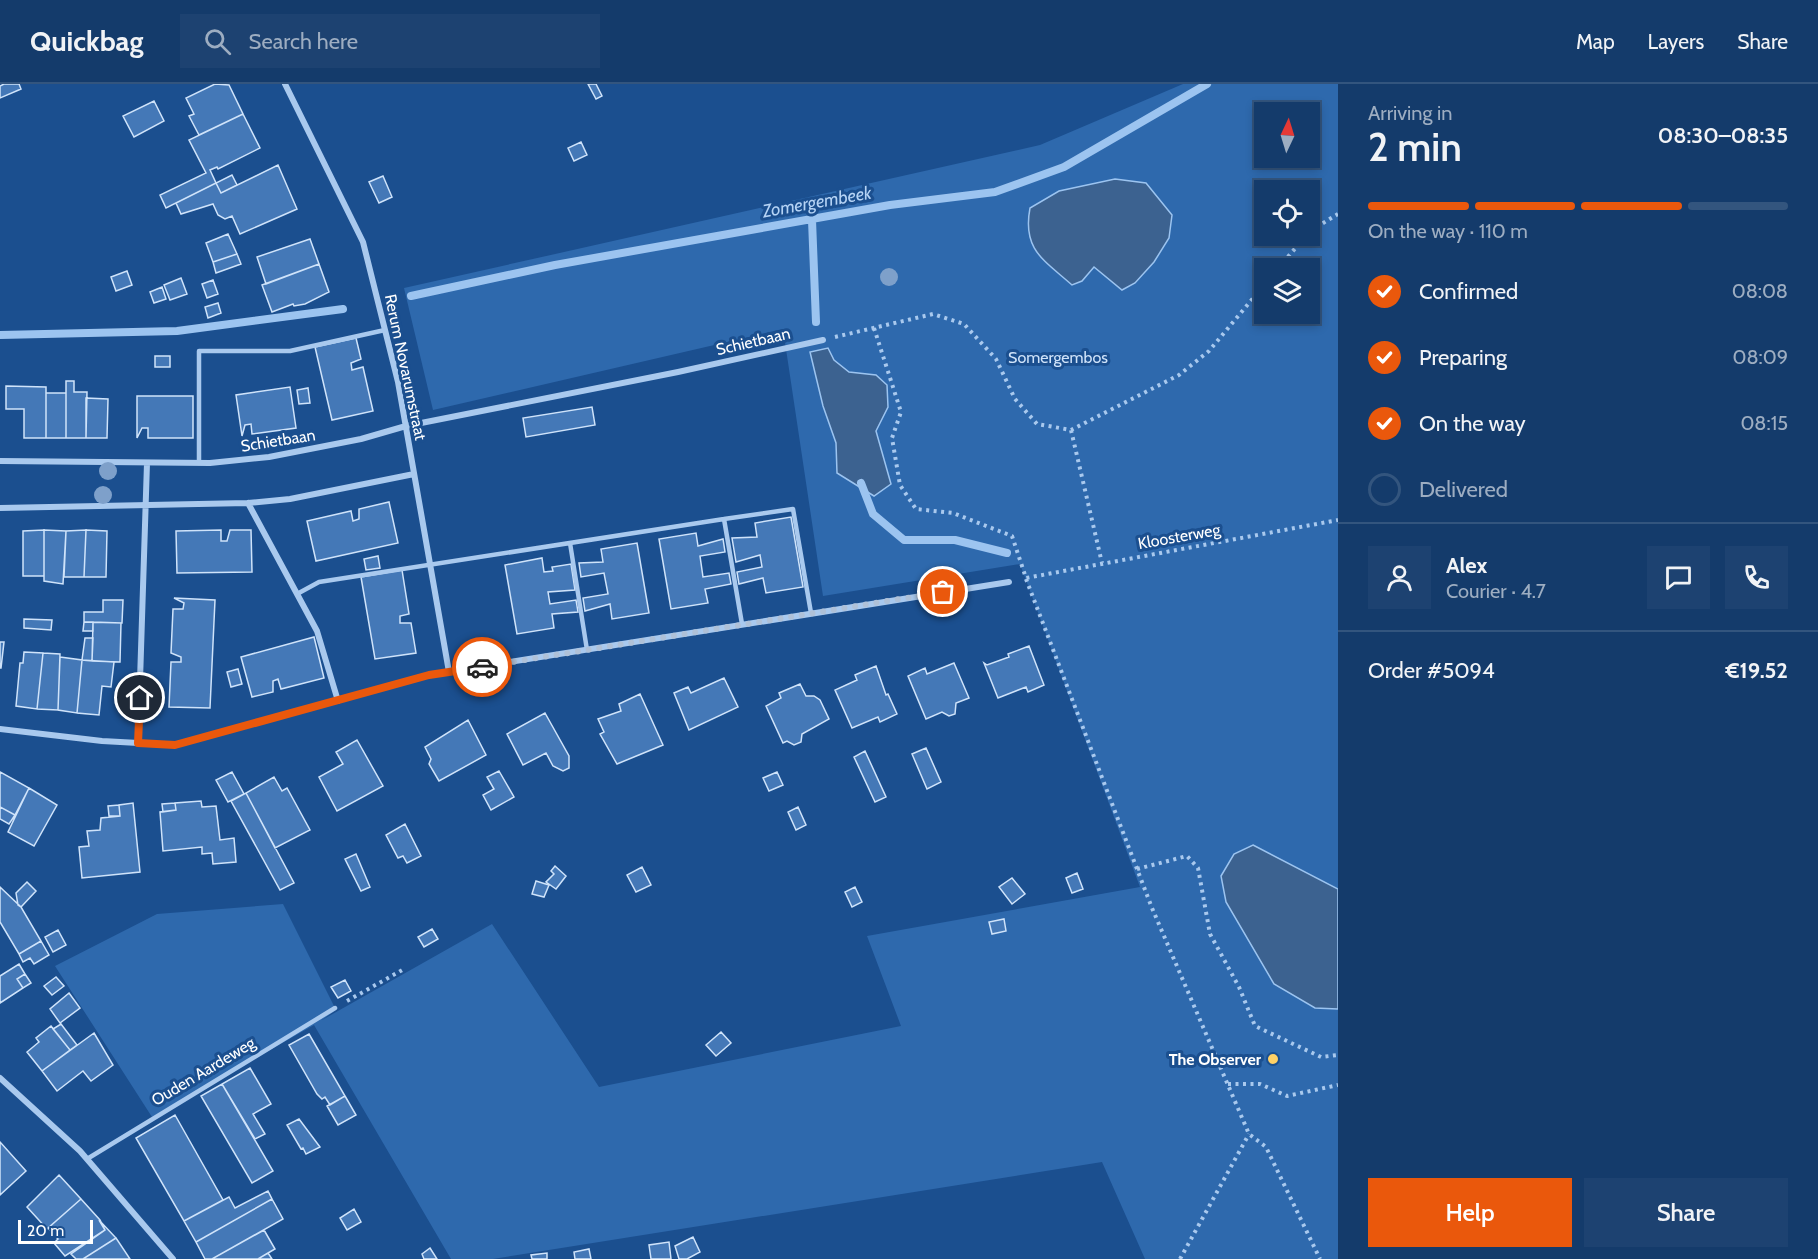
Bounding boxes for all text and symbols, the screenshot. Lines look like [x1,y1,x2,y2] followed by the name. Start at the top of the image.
[180,14,600,68] search box
[30,24,144,58] text: Quickbag
[201,25,234,58] icon: search
[249,28,358,55] text: Search here
[1576,29,1615,54] text: Map
[1648,29,1704,54] text: Layers
[1737,29,1788,54] text: Share
[1368,101,1452,125] text: Arriving in
[1254,102,1320,168] north arrow
[1254,102,1320,324] map controls
[1658,122,1788,149] text: 08:30–08:35
[1368,123,1462,171] text: 2 min
[1254,180,1320,246] button: locate
[760,181,874,223] water label: Zomergembeek
[1368,219,1528,243] text: On the way · 110 m
[1254,258,1320,324] button: layers
[1368,275,1401,308] icon: check
[1419,278,1518,305] text: Confirmed
[1732,279,1788,303] text: 08:08
[381,292,430,442] street label: Rerum Novarumstraat
[714,324,792,359] street label: Schietbaan
[1368,341,1401,374] icon: check
[1419,344,1507,371] text: Preparing
[1732,345,1788,369] text: 08:09
[1008,348,1108,367] park label: Somergembos
[1368,407,1401,440] icon: check
[1419,410,1526,437] text: On the way
[1740,411,1788,435] text: 08:15
[239,425,317,456] street label: Schietbaan
[1419,476,1508,503] text: Delivered
[1136,520,1223,553] street label: Kloosterweg
[1368,546,1431,609] button: person
[1647,546,1710,609] button: chat
[1725,546,1788,609] button: phone
[1446,552,1487,579] text: Alex
[917,566,968,617] pin
[926,575,959,608] icon: bag
[1446,579,1546,603] text: Courier · 4.7
[452,637,512,697] courier
[466,651,499,684] icon: car
[1368,657,1495,684] text: Order #5094
[1725,657,1788,684] text: €19.52
[114,672,165,723] pin
[123,681,156,714] icon: home
[148,1033,259,1110] street label: Ouden Aardeweg
[1169,1050,1262,1069] place label: The Observer
[1266,1052,1280,1066] marker: The Observer
[1368,1178,1572,1247] button: Help
[1584,1178,1788,1247] button: Share
[18,1217,93,1244] scale bar
[27,1221,64,1240] text: 20 m

